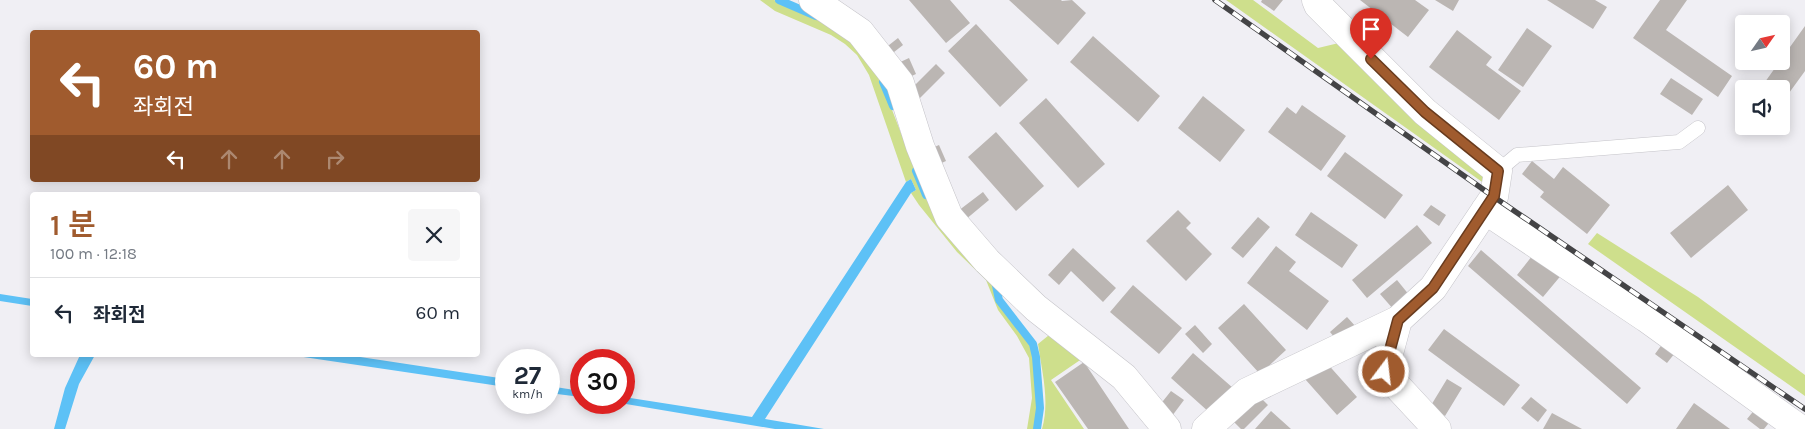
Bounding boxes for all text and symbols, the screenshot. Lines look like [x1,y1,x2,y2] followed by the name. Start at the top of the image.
[1350,8,1392,59] pin
[1357,15,1385,43] icon: arrive
[1735,15,1790,70] north arrow
[1735,15,1790,135] map controls
[133,46,218,87] text: 60 m
[50,50,115,115] icon: left
[1735,80,1790,135] button: sound
[133,94,194,120] text: 좌회전
[162,145,190,173] icon: left
[215,145,243,173] icon: ahead
[268,145,296,173] icon: ahead
[321,145,349,173] icon: right
[50,207,96,243] text: 1 분
[408,209,460,261] button: close
[50,244,137,263] text: 100 m · 12:18
[50,299,78,327] icon: left
[416,302,460,324] text: 60 m
[93,304,145,326] text: 좌회전
[1357,345,1409,397] position arrow
[570,349,635,414] speed limit sign: 30
[514,361,541,390] text: 27
[512,387,543,401] text: km/h

